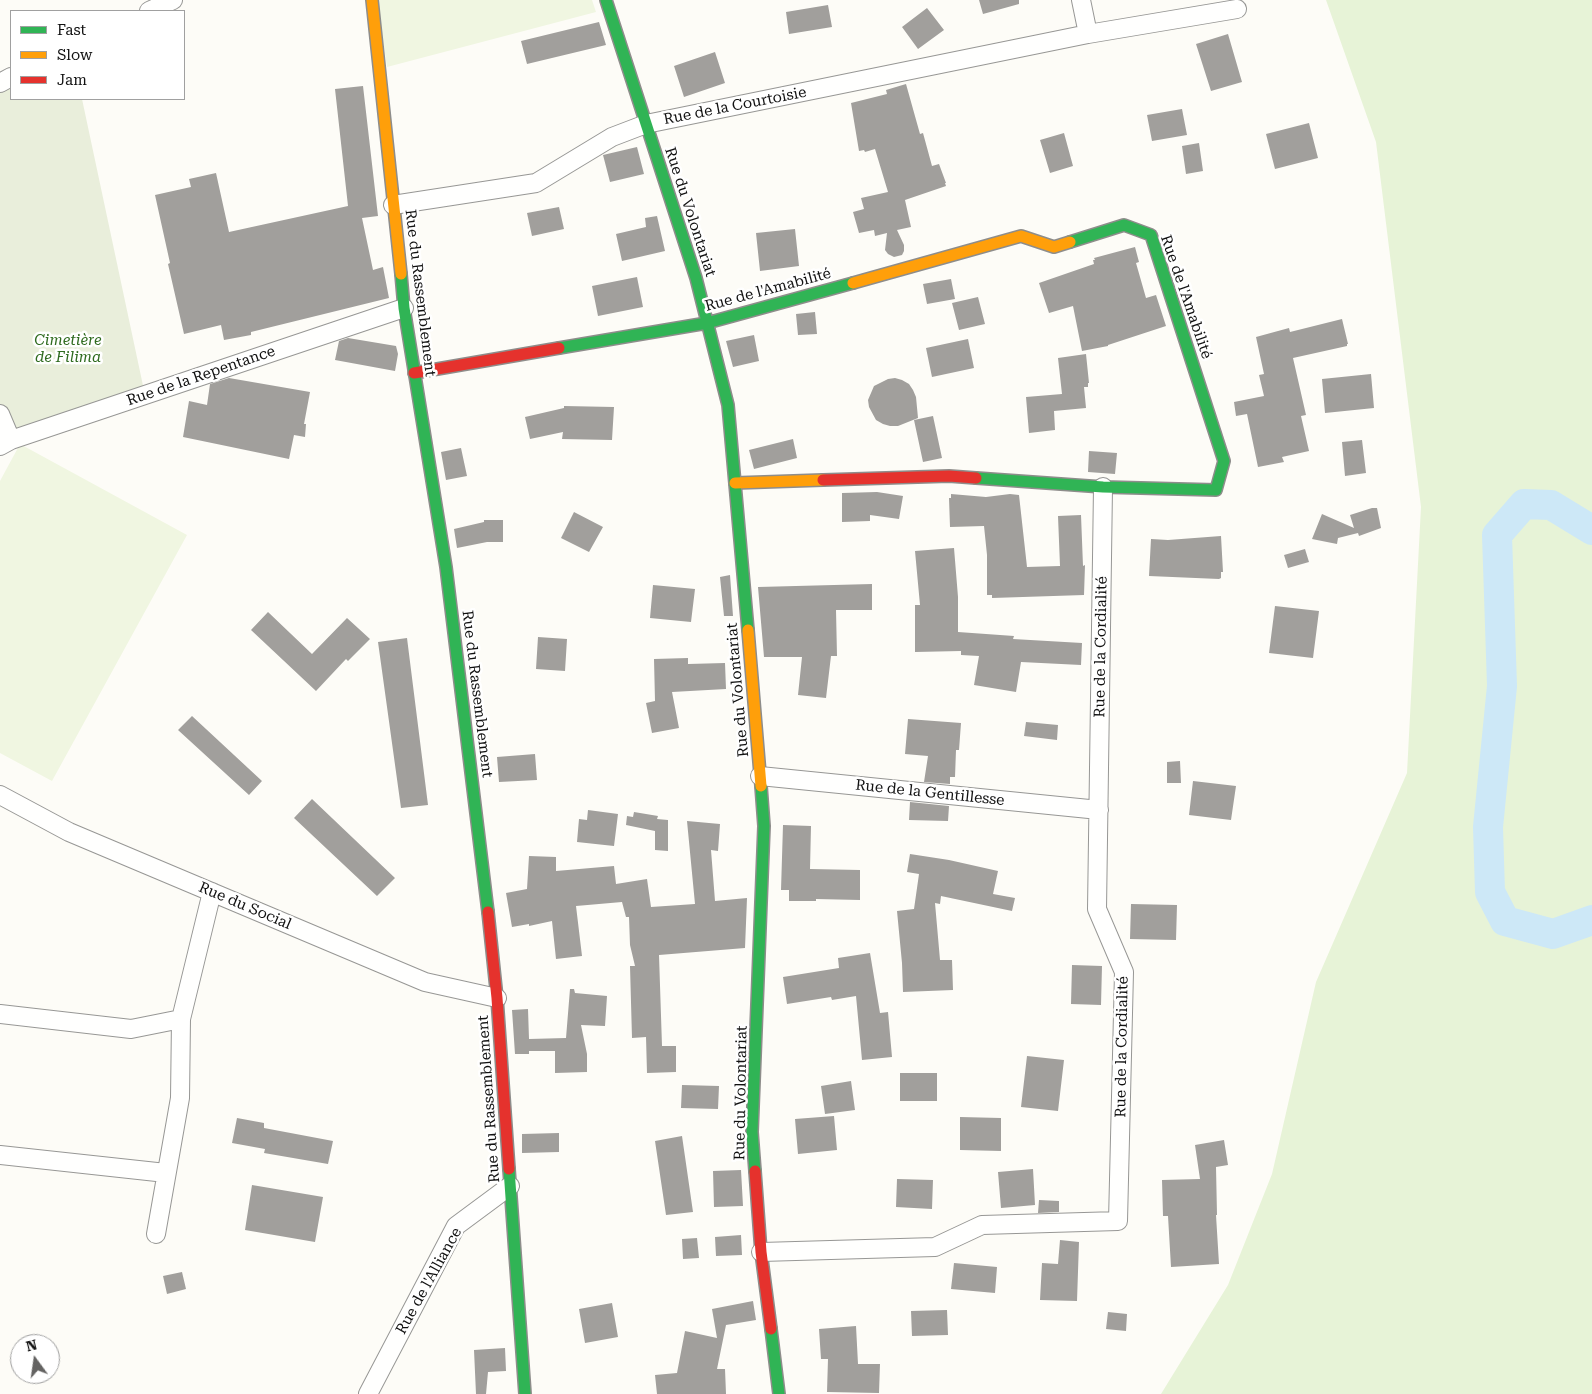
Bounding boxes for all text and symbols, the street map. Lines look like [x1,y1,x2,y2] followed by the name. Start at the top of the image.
[10,10,185,100] legend
[57,21,86,39] text: Fast
[57,46,92,64] text: Slow
[57,71,87,89] text: Jam
[662,83,808,129] street label: Rue de la Courtoisie
[661,145,719,279] street label: Rue du Volontariat
[401,208,439,378] street label: Rue du Rassemblement
[1156,233,1216,361] street label: Rue de l'Amabilité
[703,265,833,315] street label: Rue de l'Amabilité
[34,332,102,367] park label: Cimetière de Filima
[124,342,278,410] street label: Rue de la Repentance
[1091,576,1111,718] street label: Rue de la Cordialité
[458,609,496,779] street label: Rue du Rassemblement
[723,622,753,758] street label: Rue du Volontariat
[855,776,1005,810] street label: Rue de la Gentillesse
[196,878,294,934] street label: Rue du Social
[1112,976,1132,1118] street label: Rue de la Cordialité
[474,1014,504,1184] street label: Rue du Rassemblement
[731,1025,751,1161] street label: Rue du Volontariat
[392,1225,466,1337] street label: Rue de l'Alliance
[10,1334,60,1384] north arrow
[24,1336,39,1354] text: N

